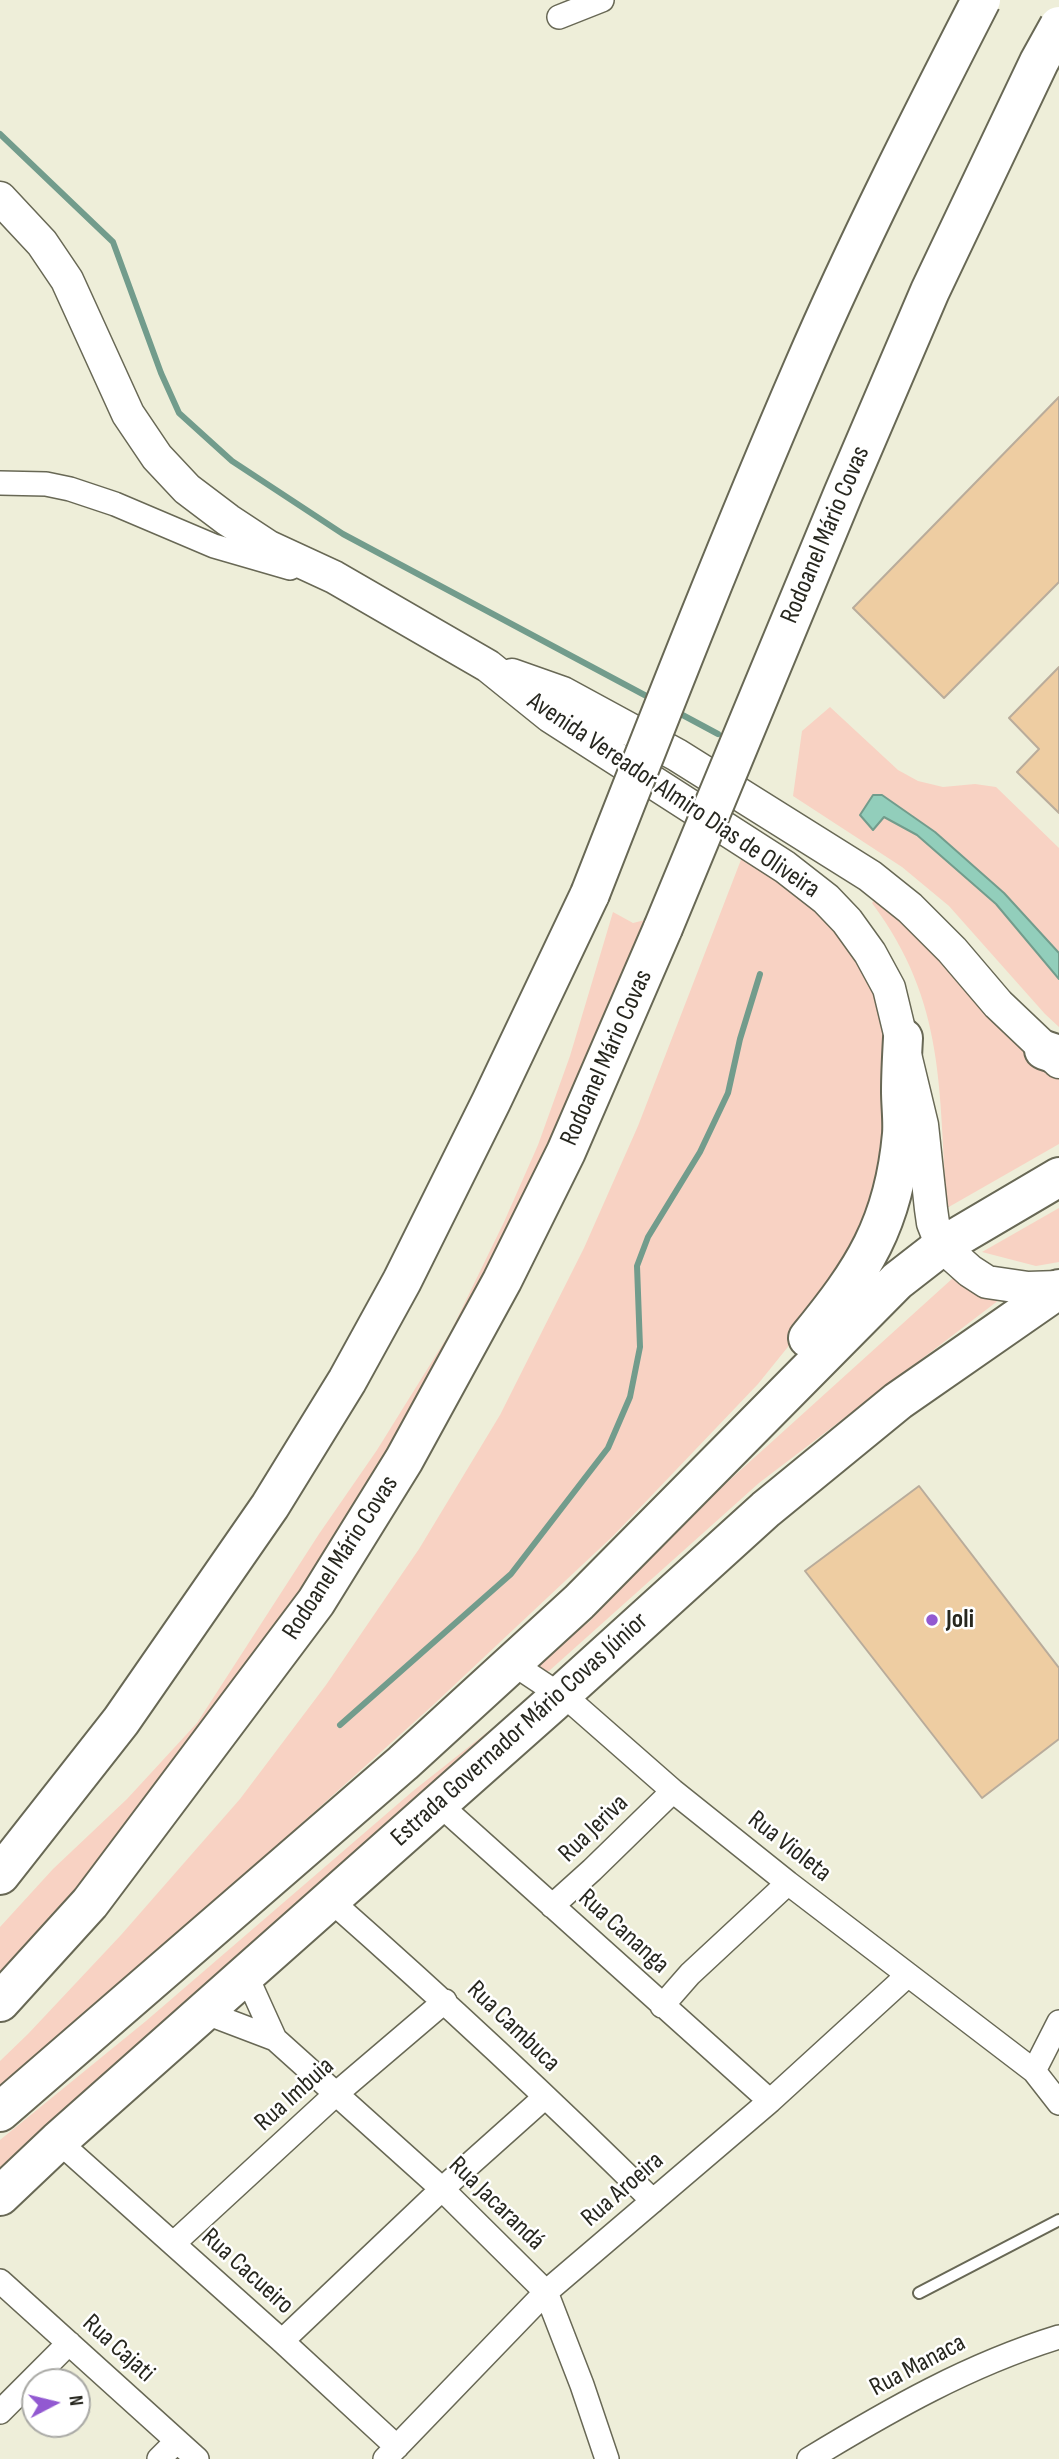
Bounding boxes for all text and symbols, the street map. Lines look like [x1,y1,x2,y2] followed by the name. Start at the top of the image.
[775,442,877,628] street label: Rodoanel Mário Covas
[521,686,825,906] street label: Avenida Vereador Almiro Dias de Oliveira
[554,965,660,1151] street label: Rodoanel Mário Covas
[276,1470,406,1646] street label: Rodoanel Mário Covas
[946,1604,974,1636] place label: Joli
[385,1606,655,1854] street label: Estrada Governador Mário Covas Júnior
[924,1612,940,1628] marker: Joli
[553,1788,635,1870] street label: Rua Jeriva
[741,1805,837,1889] street label: Rua Violeta
[571,1883,675,1981] street label: Rua Cananga
[460,1975,566,2079] street label: Rua Cambuca
[249,2051,341,2139] street label: Rua Imbuia
[575,2146,671,2234] street label: Rua Aroeira
[441,2151,551,2257] street label: Rua Jacarandá
[194,2222,300,2322] street label: Rua Cacueiro
[75,2308,161,2390] street label: Rua Cajati
[865,2328,971,2404] street label: Rua Manaca
[21,2368,91,2438] north arrow
[63,2394,87,2407] text: N

